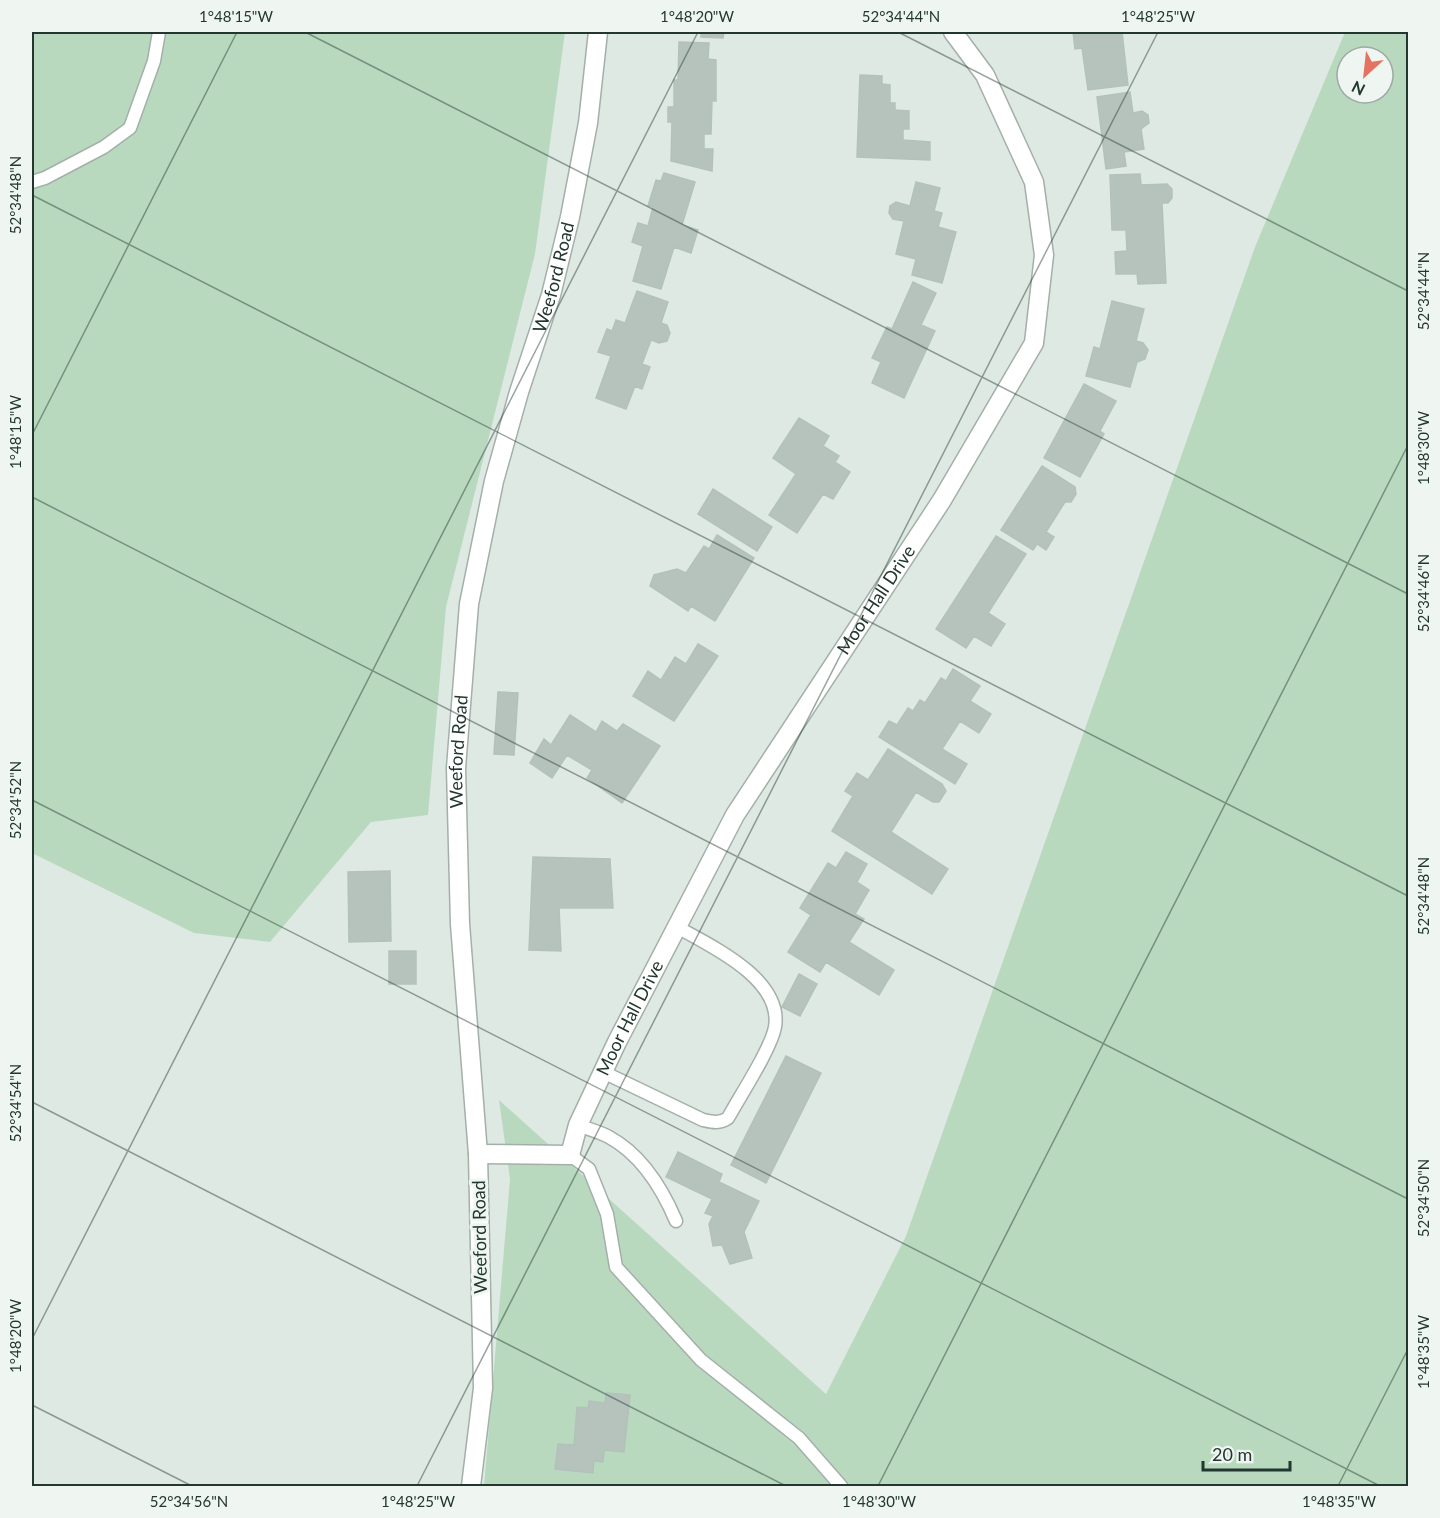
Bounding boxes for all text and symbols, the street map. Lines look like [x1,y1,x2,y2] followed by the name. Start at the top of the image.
[199,7,273,25] text: 1°48'15"W
[660,7,734,25] text: 1°48'20"W
[862,7,940,25] text: 52°34'44"N
[1121,7,1195,25] text: 1°48'25"W
[1335,45,1395,105] north arrow
[1348,78,1368,100] text: N
[6,156,24,234] text: 52°34'48"N
[527,220,578,335] street label: Weeford Road
[1414,252,1432,330] text: 52°34'44"N
[6,395,24,469] text: 1°48'15"W
[1414,411,1432,485] text: 1°48'30"W
[832,541,919,658] street label: Moor Hall Drive
[1414,554,1432,632] text: 52°34'46"N
[444,694,472,809] street label: Weeford Road
[6,761,24,839] text: 52°34'52"N
[1414,857,1432,935] text: 52°34'48"N
[591,956,668,1079] street label: Moor Hall Drive
[6,1064,24,1142] text: 52°34'54"N
[1414,1159,1432,1237] text: 52°34'50"N
[467,1180,491,1294] street label: Weeford Road
[6,1299,24,1373] text: 1°48'20"W
[1414,1315,1432,1389] text: 1°48'35"W
[1203,1434,1290,1472] scale bar
[1212,1443,1252,1465] text: 20 m
[150,1492,228,1510] text: 52°34'56"N
[381,1492,455,1510] text: 1°48'25"W
[842,1492,916,1510] text: 1°48'30"W
[1302,1492,1376,1510] text: 1°48'35"W

